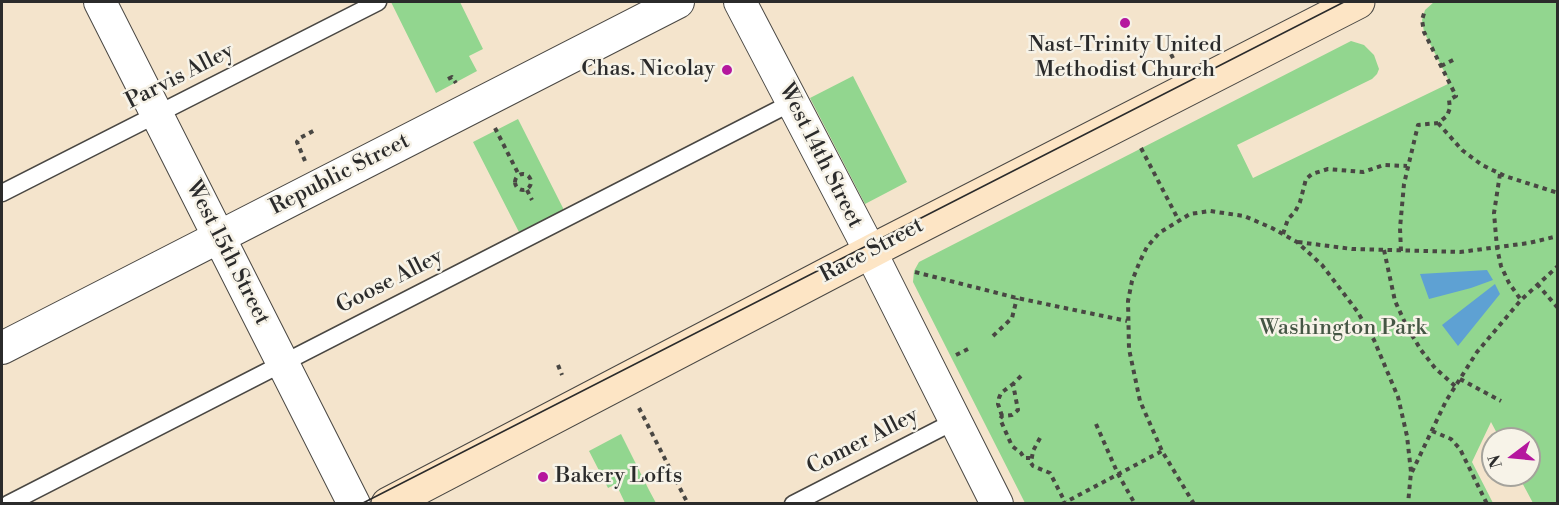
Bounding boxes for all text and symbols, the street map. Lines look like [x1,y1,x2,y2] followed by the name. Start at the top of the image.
[1118,16,1132,30] marker: Nast-Trinity United Methodist Church
[1028,33,1222,84] place label: Nast-Trinity United Methodist Church
[122,39,238,115] street label: Parvis Alley
[581,57,715,83] place label: Chas. Nicolay
[720,63,734,77] marker: Chas. Nicolay
[772,79,868,233] street label: West 14th Street
[266,128,414,222] street label: Republic Street
[179,176,275,330] street label: West 15th Street
[816,213,928,289] street label: Race Street
[332,244,448,320] street label: Goose Alley
[1259,316,1427,342] park label: Washington Park
[803,403,923,481] street label: Comer Alley
[1481,427,1541,487] north arrow
[1484,453,1507,470] text: N
[555,464,682,490] place label: Bakery Lofts
[536,470,550,484] marker: Bakery Lofts

